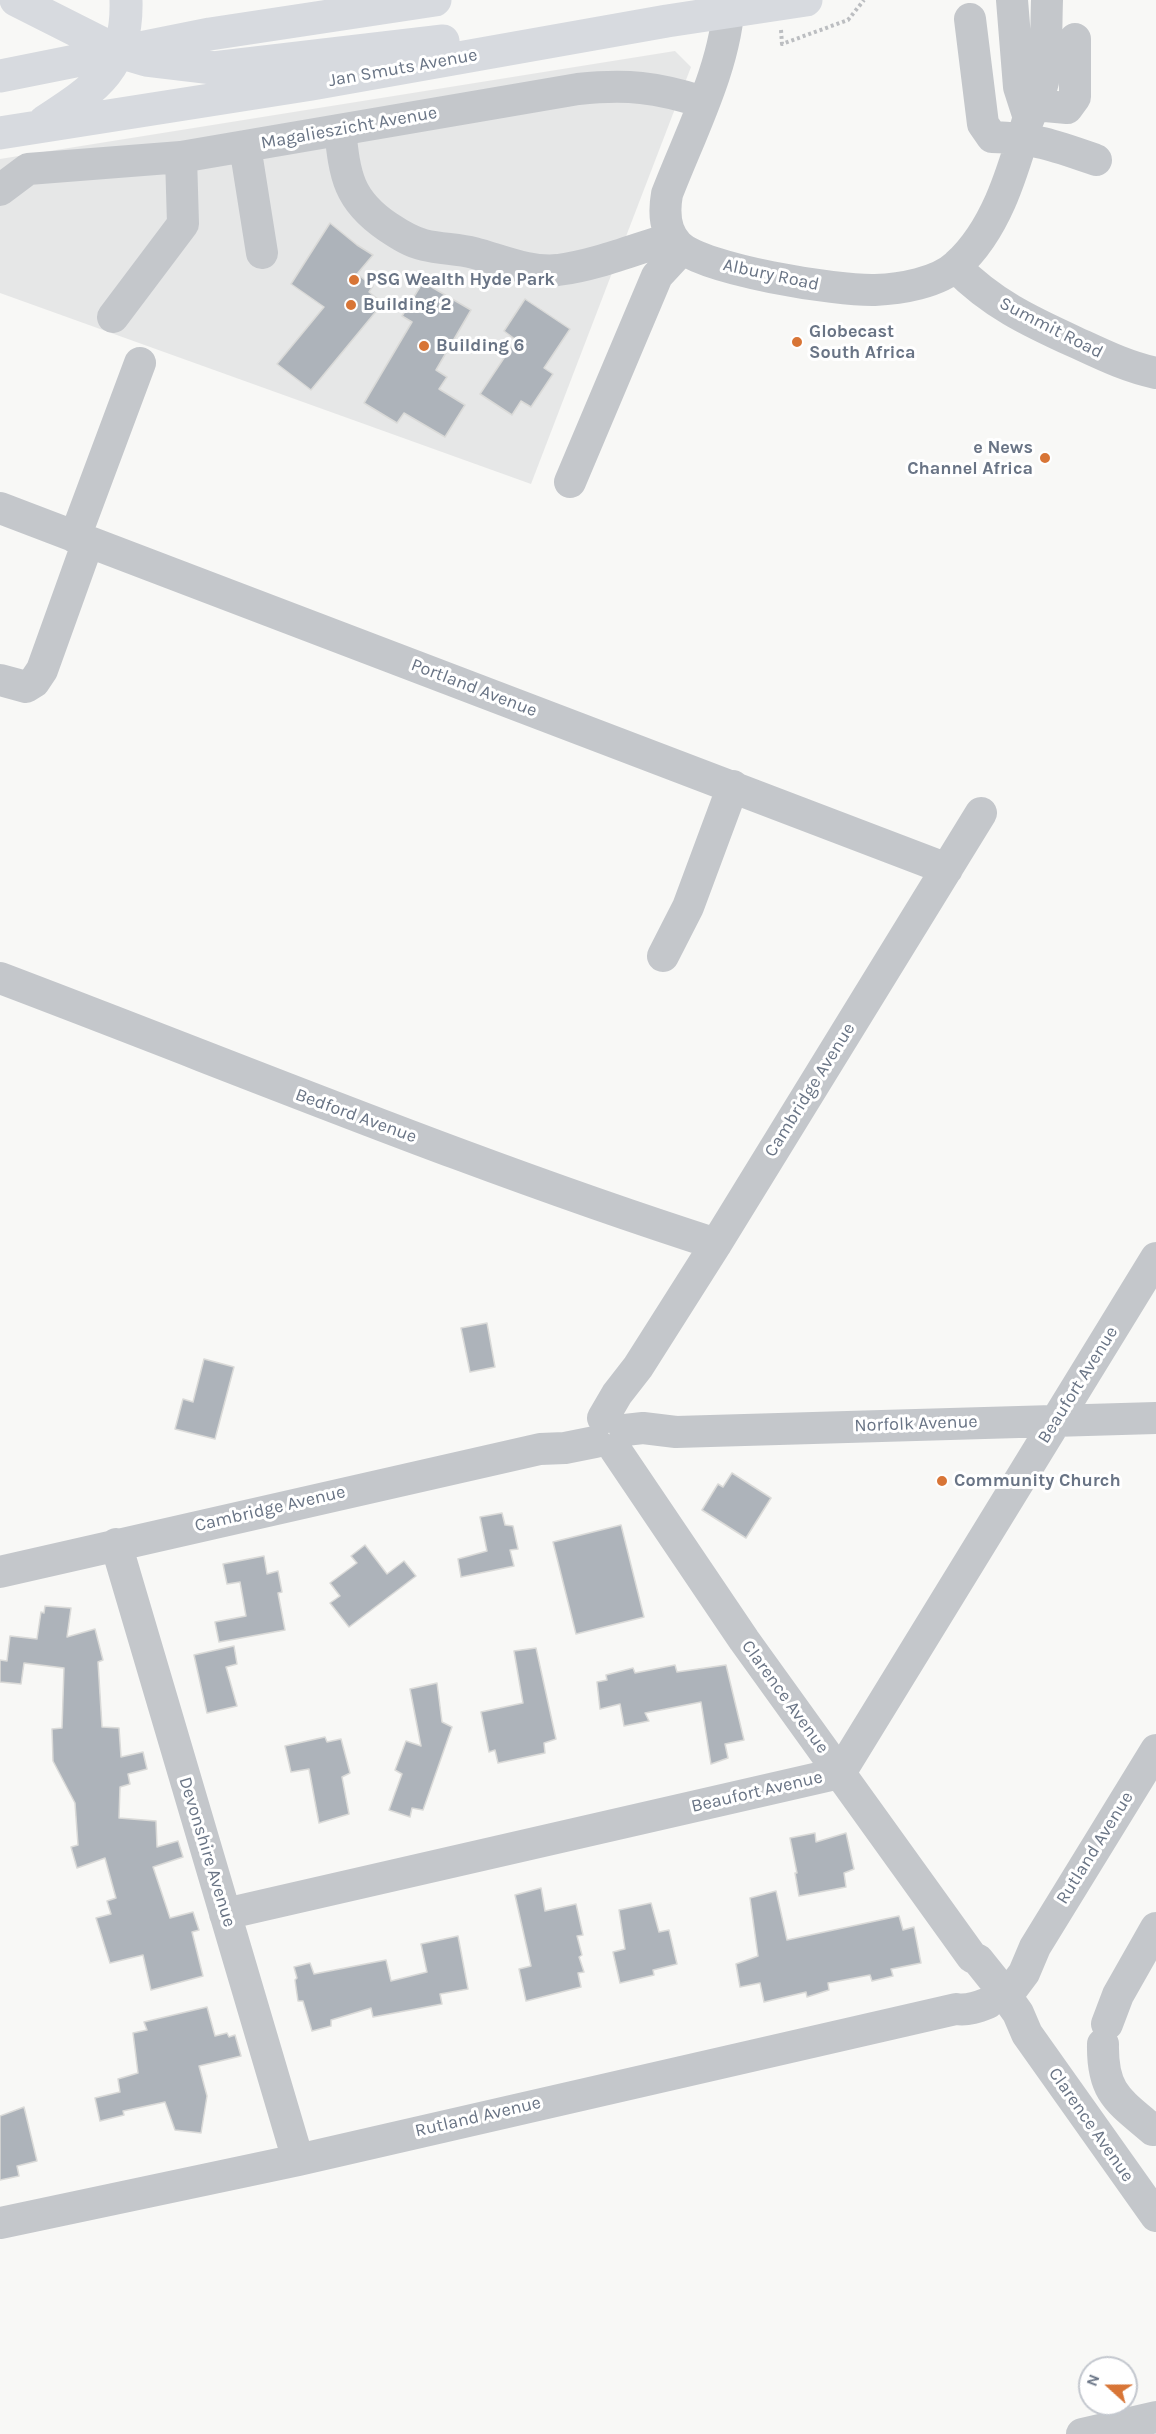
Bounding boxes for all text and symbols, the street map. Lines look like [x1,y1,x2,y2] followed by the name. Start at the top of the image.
[327,44,479,92] street label: Jan Smuts Avenue
[259,102,439,154] street label: Magalieszicht Avenue
[721,254,821,296] street label: Albury Road
[366,269,555,291] place label: PSG Wealth Hyde Park
[347,273,361,287] marker: PSG Wealth Hyde Park
[996,293,1106,363] street label: Summit Road
[363,294,451,316] place label: Building 2
[344,298,358,312] marker: Building 2
[809,321,916,364] place label: Globecast South Africa
[436,335,524,357] place label: Building 6
[790,335,804,349] marker: Globecast South Africa
[417,339,431,353] marker: Building 6
[907,437,1033,480] place label: e News Channel Africa
[1038,451,1052,465] marker: e News Channel Africa
[408,654,540,722] street label: Portland Avenue
[760,1019,860,1161] street label: Cambridge Avenue
[292,1084,420,1148] street label: Bedford Avenue
[1033,1322,1123,1448] street label: Beaufort Avenue
[854,1411,978,1437] street label: Norfolk Avenue
[954,1470,1121,1492] place label: Community Church
[935,1474,949,1488] marker: Community Church
[193,1481,347,1537] street label: Cambridge Avenue
[737,1636,833,1758] street label: Clarence Avenue
[689,1766,825,1818] street label: Beaufort Avenue
[174,1774,240,1930] street label: Devonshire Avenue
[1052,1788,1138,1908] street label: Rutland Avenue
[1044,2064,1138,2186] street label: Clarence Avenue
[413,2092,543,2142] street label: Rutland Avenue
[1078,2356,1138,2416] north arrow
[1082,2371,1104,2389] text: N

